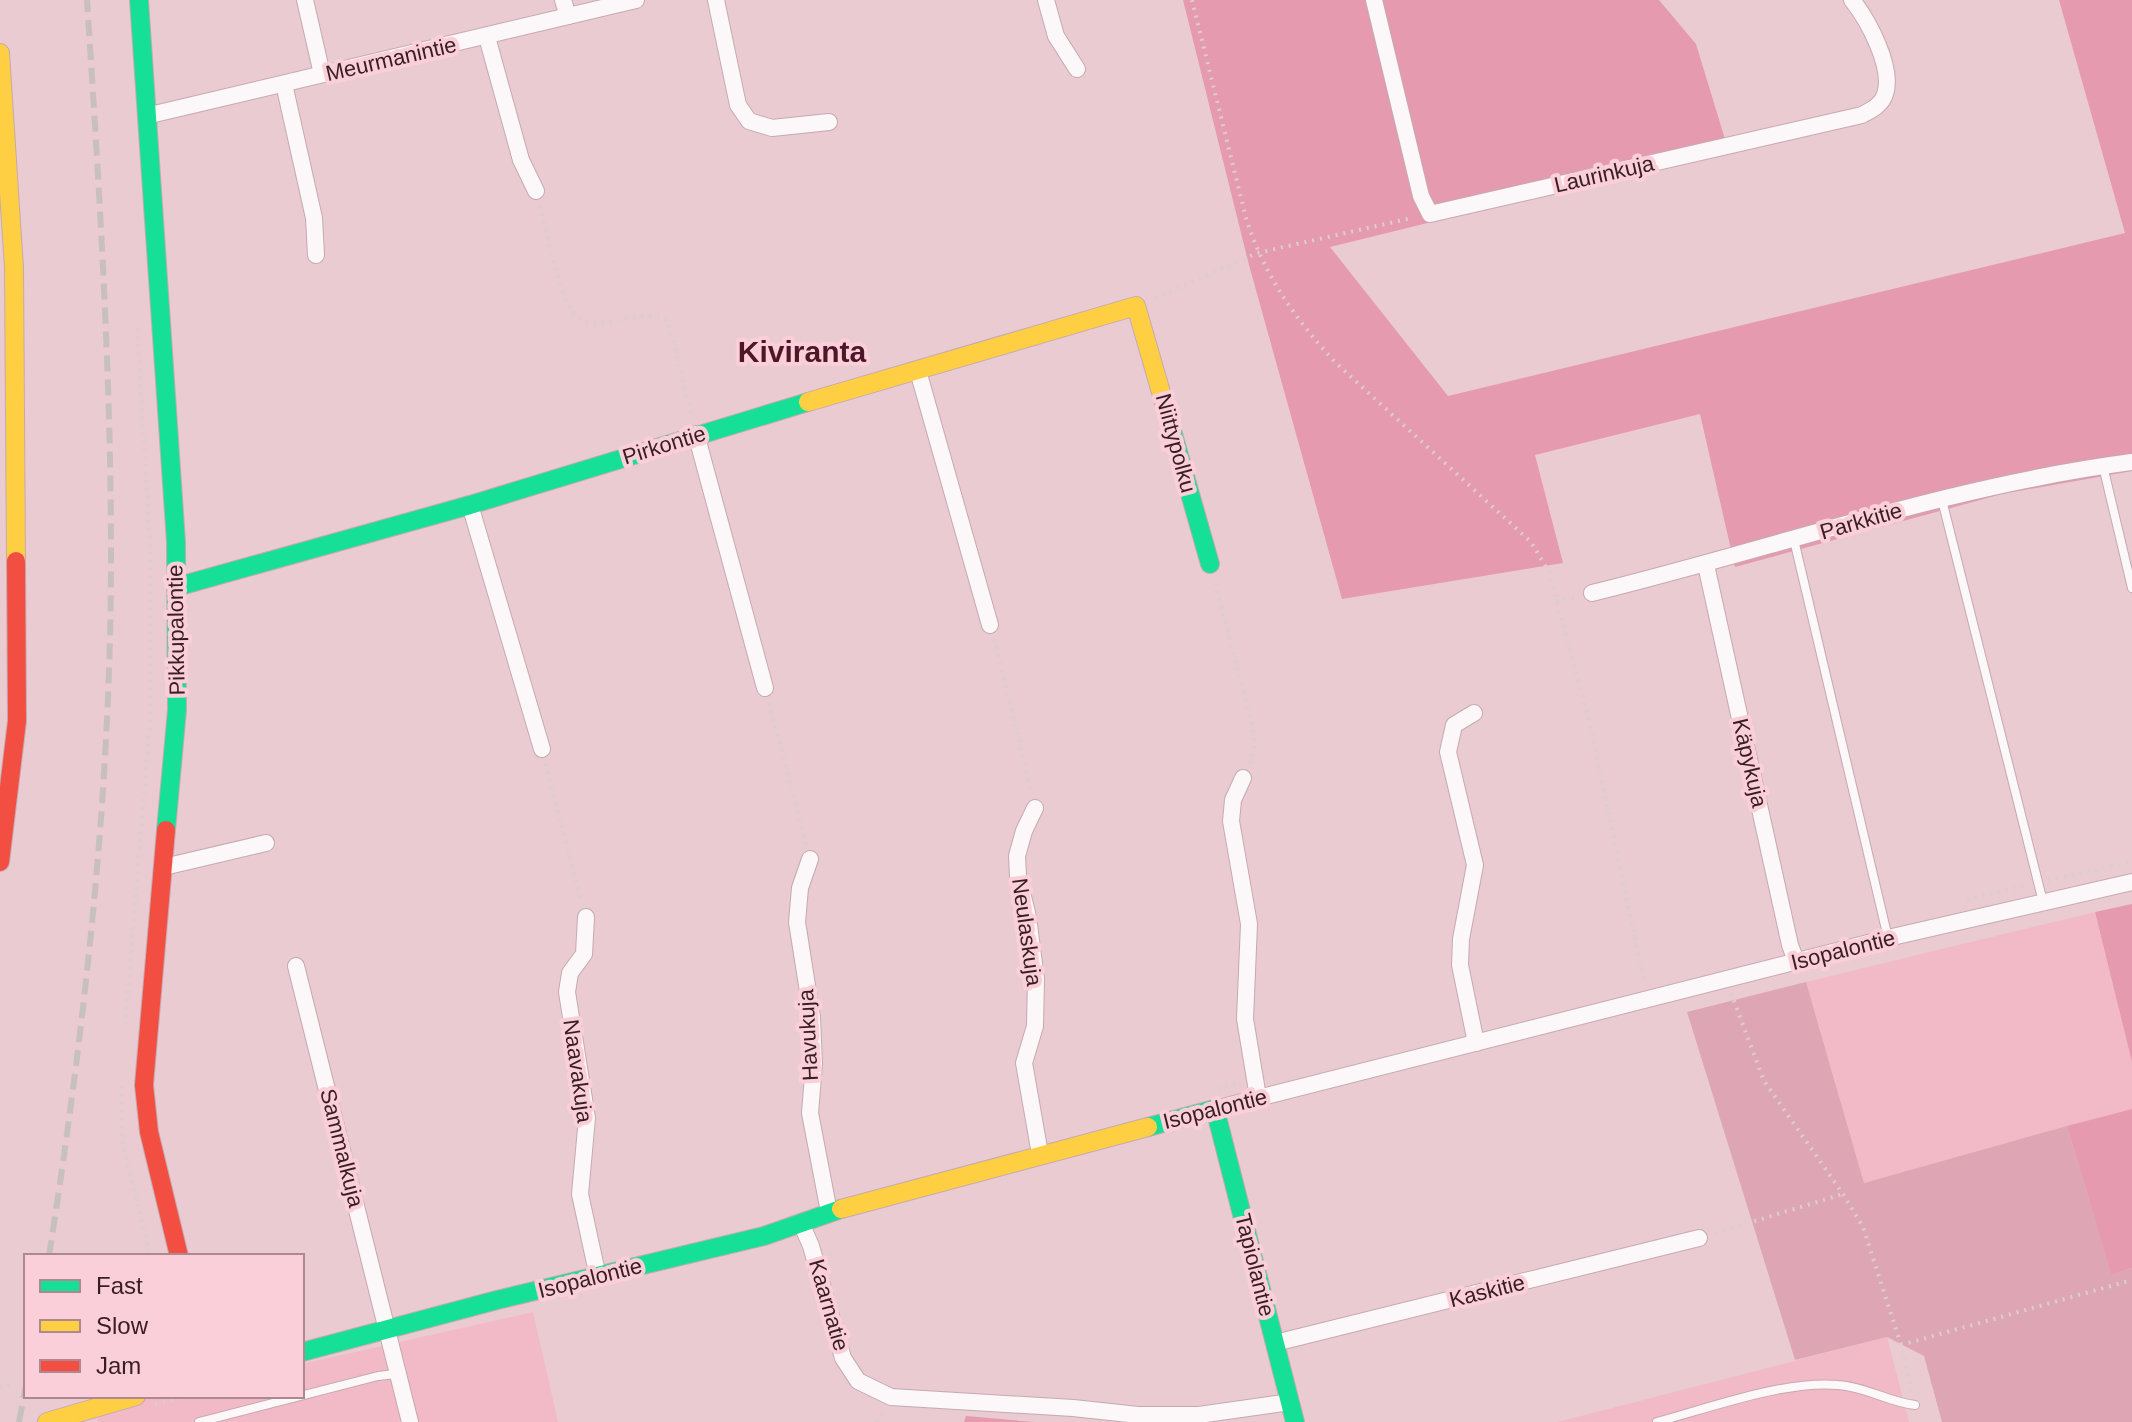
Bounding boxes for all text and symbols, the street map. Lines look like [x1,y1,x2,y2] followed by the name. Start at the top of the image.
[323,32,459,86] street label: Meurmanintie
[1552,150,1657,198] street label: Laurinkuja
[738,335,866,368] district label: Kiviranta
[1151,391,1201,495] street label: Niittypolku
[619,421,709,469] street label: Pirkontie
[1817,497,1905,545] street label: Parkkitie
[162,564,190,696] street label: Pikkupalontie
[1728,716,1773,811] street label: Käpykuja
[1007,876,1047,988] street label: Neulaskuja
[1788,925,1898,975] street label: Isopalontie
[793,988,823,1081] street label: Havukuja
[558,1018,598,1125] street label: Naavakuja
[1160,1084,1270,1134] street label: Isopalontie
[315,1086,369,1210] street label: Sammalkuja
[1230,1211,1280,1319] street label: Tapiolantie
[535,1253,645,1303] street label: Isopalontie
[24,1254,304,1398] legend
[804,1256,854,1354] street label: Kaarnatie
[1447,1270,1527,1312] street label: Kaskitie
[96,1272,143,1299] text: Fast
[96,1312,149,1339] text: Slow
[96,1352,141,1379] text: Jam

